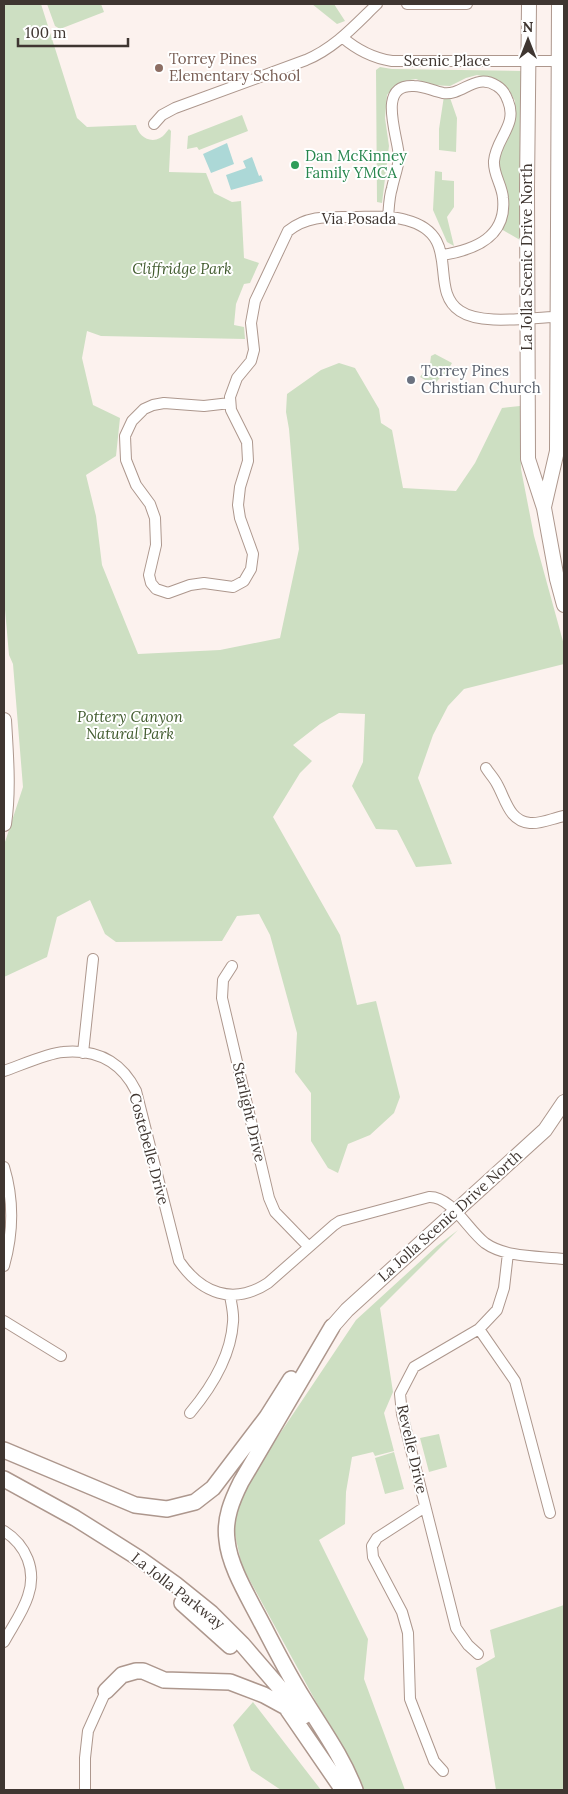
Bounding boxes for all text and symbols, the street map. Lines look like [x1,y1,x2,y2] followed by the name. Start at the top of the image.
[18,15,128,47] scale bar
[503,15,553,65] north arrow
[523,18,534,36] text: N
[25,23,66,42] text: 100 m
[169,49,300,85] place label: Torrey Pines Elementary School
[404,51,490,70] street label: Scenic Place
[153,62,165,74] marker: Torrey Pines Elementary School
[305,146,407,182] place label: Dan McKinney Family YMCA
[289,159,301,171] marker: Dan McKinney Family YMCA
[517,163,536,351] street label: La Jolla Scenic Drive North
[321,209,397,228] street label: Via Posada
[132,259,232,278] park label: Cliffridge Park
[421,361,541,397] place label: Torrey Pines Christian Church
[405,374,417,386] marker: Torrey Pines Christian Church
[77,707,184,743] park label: Pottery Canyon Natural Park
[229,1060,270,1163] street label: Starlight Drive
[125,1091,174,1207] street label: Costebelle Drive
[374,1146,526,1285] street label: La Jolla Scenic Drive North
[393,1403,432,1495] street label: Revelle Drive
[128,1548,229,1633] street label: La Jolla Parkway

